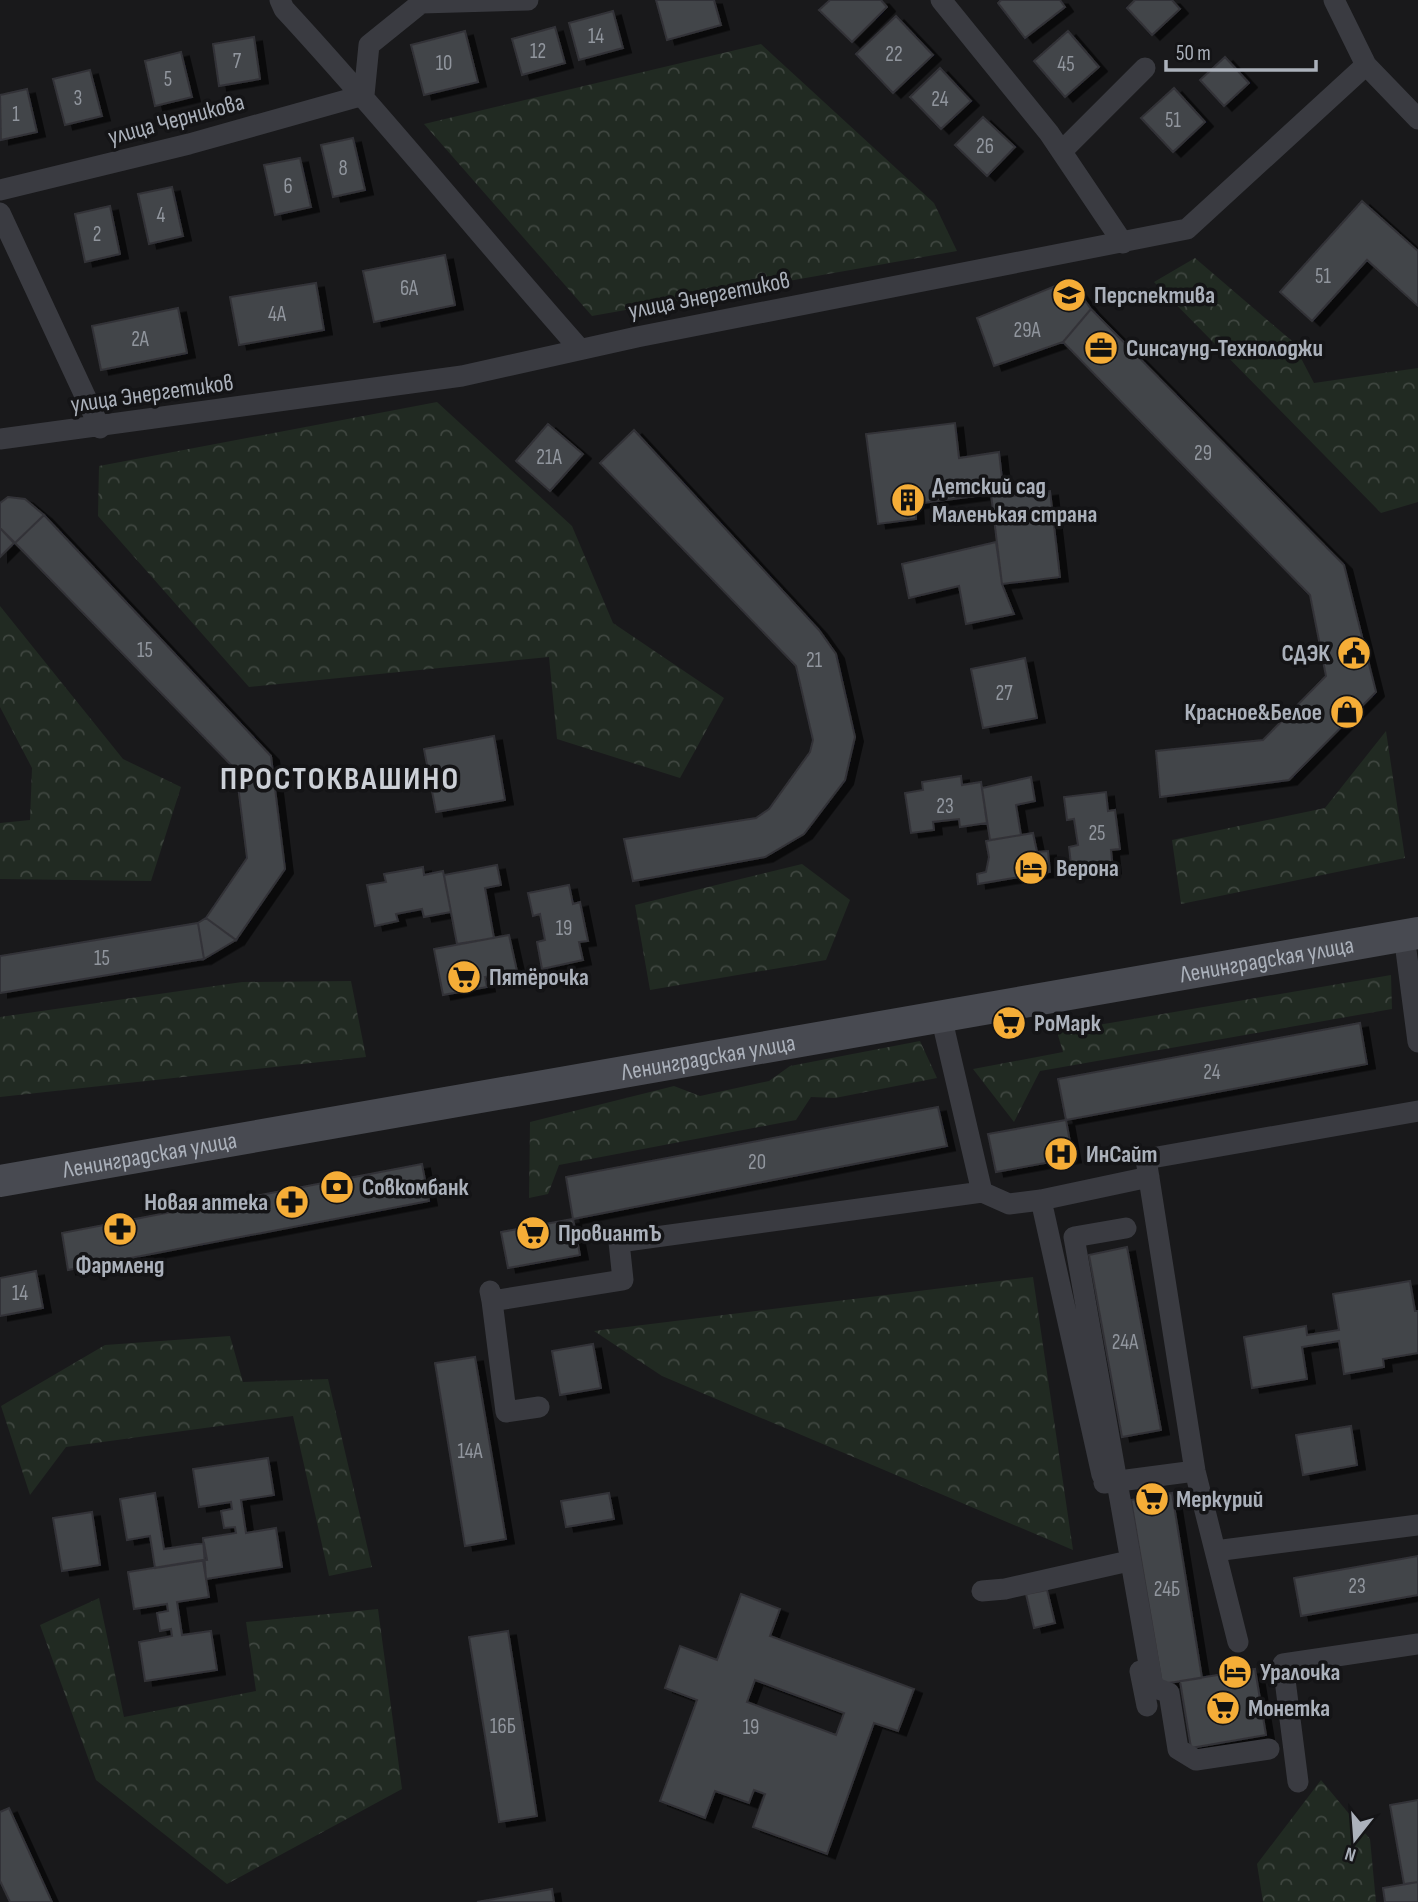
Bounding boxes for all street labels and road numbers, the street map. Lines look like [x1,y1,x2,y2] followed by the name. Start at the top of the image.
[105,87,247,152] street label: улица Черникова
[626,266,792,325] street label: улица Энергетиков
[69,368,235,419] street label: улица Энергетиков
[1177,930,1356,990] street label: Ленинградская улица
[618,1028,798,1087] street label: Ленинградская улица
[60,1126,239,1185] street label: Ленинградская улица

